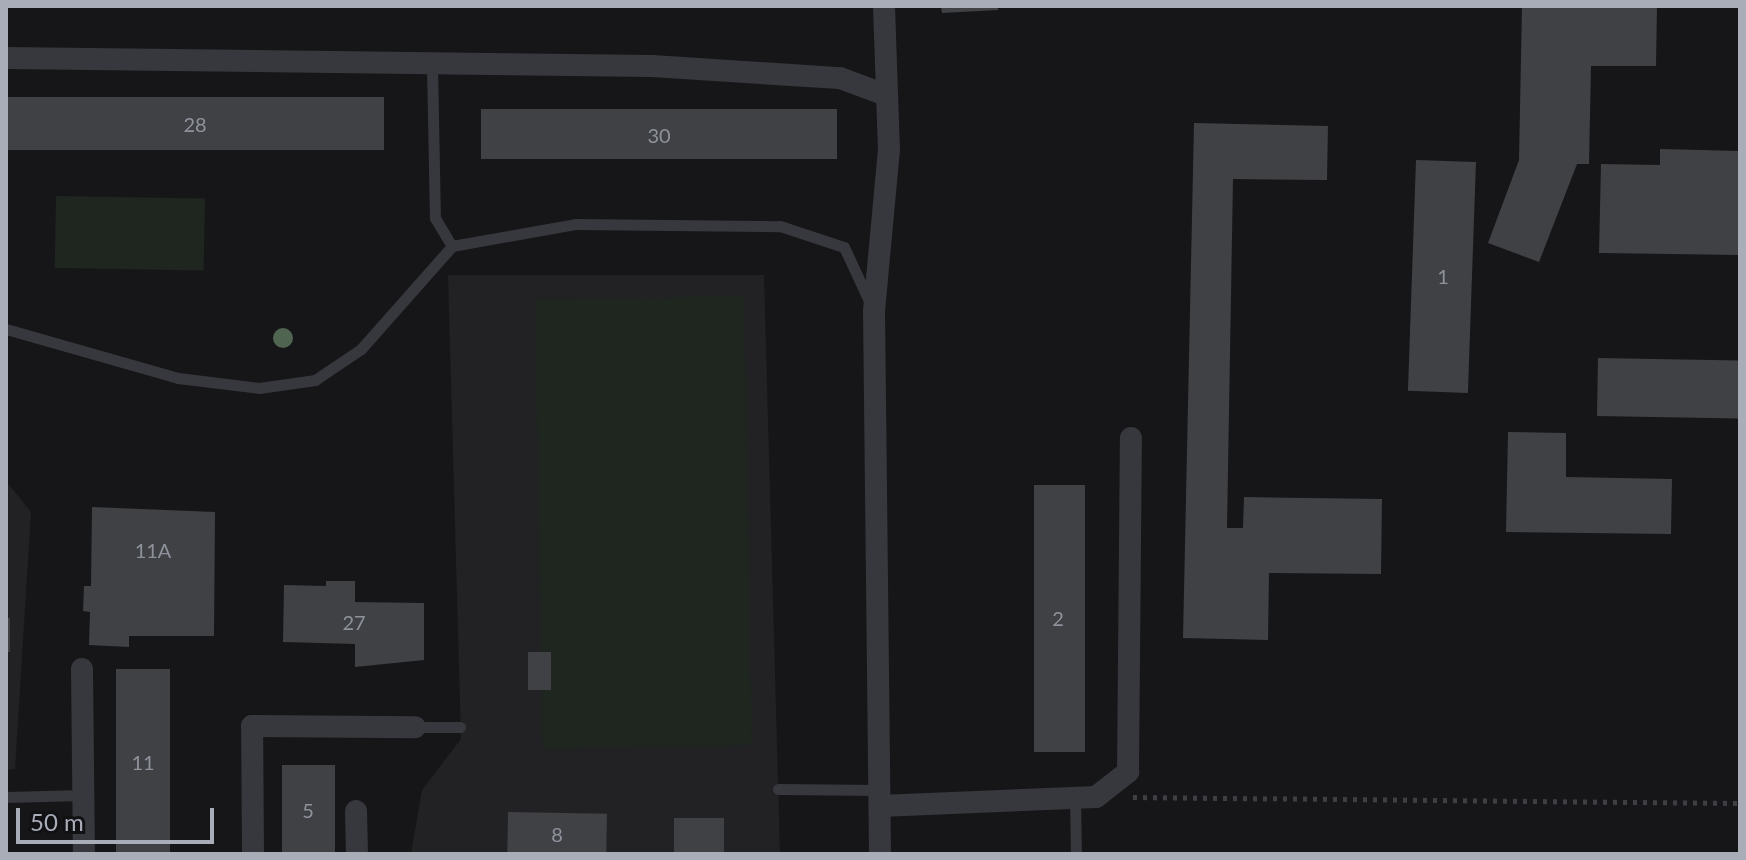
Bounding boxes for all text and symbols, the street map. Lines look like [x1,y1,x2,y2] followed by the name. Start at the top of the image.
[183,112,207,136] house number: 28
[647,123,671,147] house number: 30
[1437,264,1449,288] house number: 1
[135,538,171,562] house number: 11А
[1052,606,1064,630] house number: 2
[342,610,366,634] house number: 27
[131,750,155,774] house number: 11
[20,792,218,842] scale bar
[302,798,314,822] house number: 5
[30,807,84,836] text: 50 m
[551,822,563,846] house number: 8

